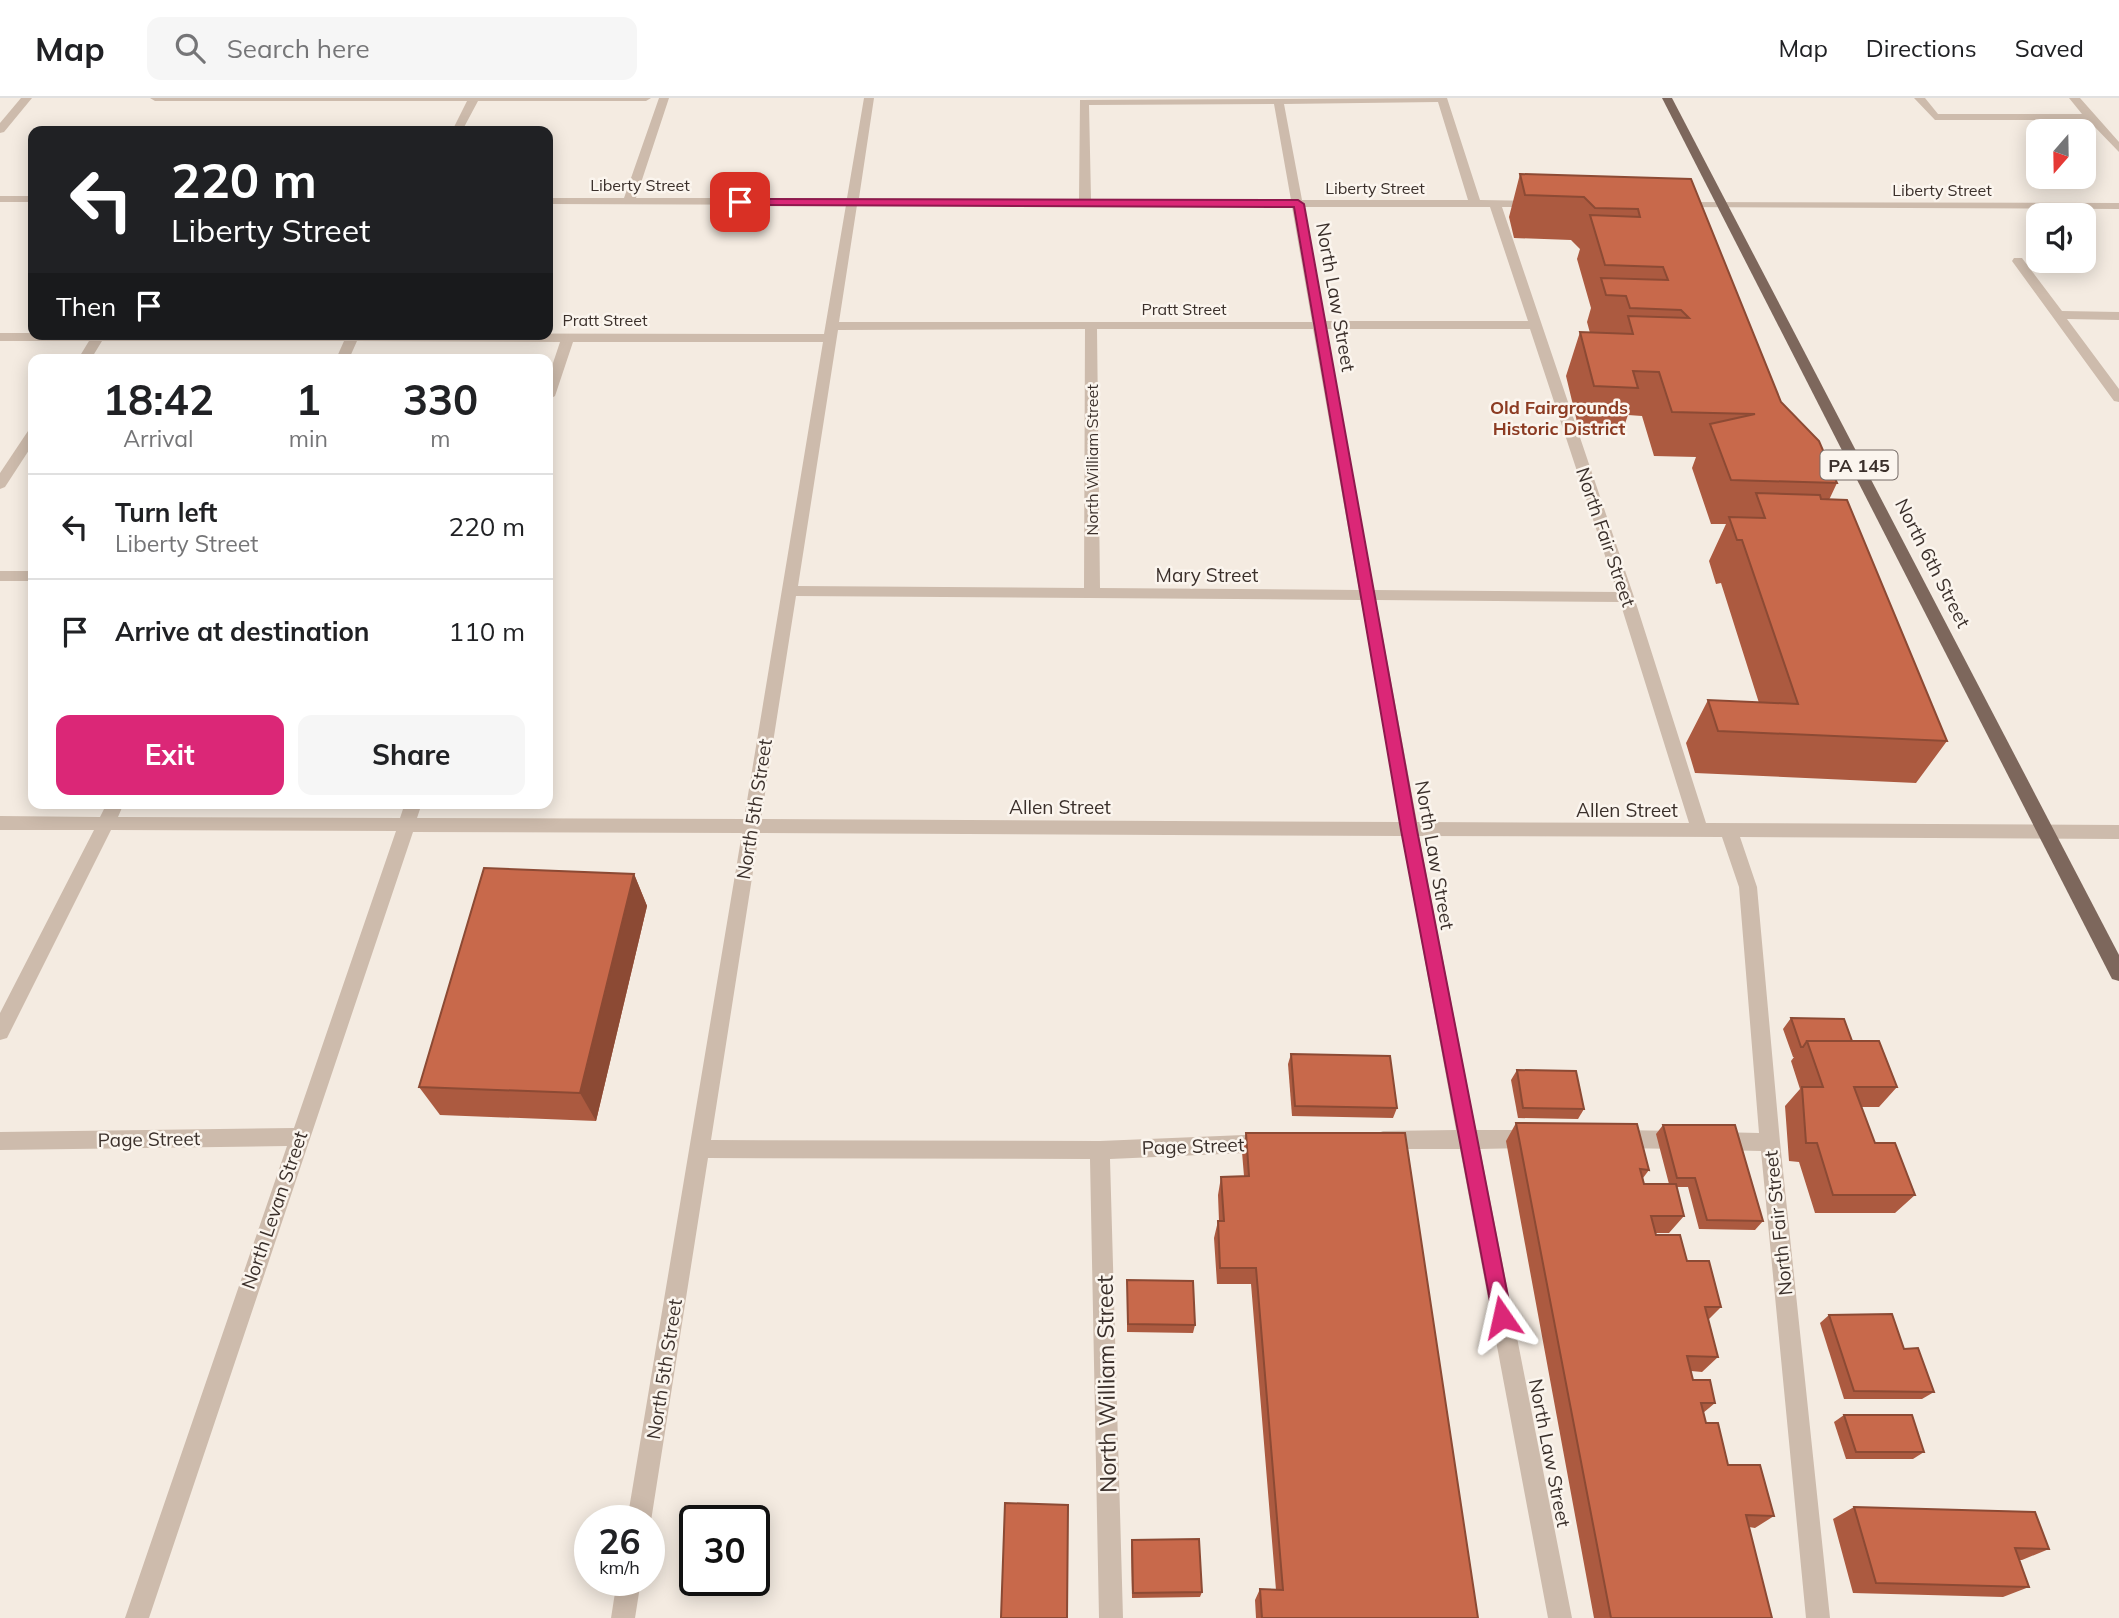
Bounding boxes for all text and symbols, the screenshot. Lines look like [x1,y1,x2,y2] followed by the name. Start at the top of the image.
[147,17,637,80] search box
[35,28,105,69] text: Map
[171,29,209,67] icon: search
[227,32,370,65] text: Search here
[1778,33,1828,63] text: Map
[1866,33,1977,63] text: Directions
[2015,33,2084,63] text: Saved
[2026,119,2096,189] north arrow
[2026,119,2096,273] map controls
[171,149,317,210] text: 220 m
[56,154,147,245] icon: left
[710,172,770,232] pin
[590,175,690,195] street label: Liberty Street
[1325,178,1425,198] street label: Liberty Street
[1892,180,1992,200] street label: Liberty Street
[721,183,759,221] icon: arrive
[2026,203,2096,273] button: sound
[171,210,370,250] text: Liberty Street
[1311,221,1361,374] street label: North Law Street
[130,287,168,325] icon: arrive
[56,290,116,323] text: Then
[1142,299,1227,319] street label: Pratt Street
[563,310,648,330] street label: Pratt Street
[103,373,214,426] text: 18:42
[296,373,321,426] text: 1
[403,373,478,426] text: 330
[1082,384,1102,536] street label: North William Street
[1490,396,1628,440] district label: Old Fairgrounds Historic District
[123,424,194,453] text: Arrival
[289,424,328,453] text: min
[430,424,451,453] text: m
[1820,450,1898,480] road number: PA 145
[1571,464,1641,610] street label: North Fair Street
[1890,494,1976,632] street label: North 6th Street
[115,496,217,529] text: Turn left
[56,508,94,546] icon: left
[449,510,525,543] text: 220 m
[115,529,258,558] text: Liberty Street
[1156,563,1259,587] street label: Mary Street
[56,613,94,651] icon: arrive
[115,615,370,648] text: Arrive at destination
[449,615,525,648] text: 110 m
[56,715,284,795] button: Exit
[298,715,525,795] button: Share
[731,737,777,881] street label: North 5th Street
[1410,779,1460,932] street label: North Law Street
[1009,795,1111,819] street label: Allen Street
[1576,798,1678,822] street label: Allen Street
[97,1126,201,1152] street label: Page Street
[236,1127,312,1292] street label: North Levan Street
[1141,1132,1245,1160] street label: Page Street
[1758,1149,1798,1297] street label: North Fair Street
[1090,1275,1122,1493] street label: North William Street
[1465,1280,1539,1354] position arrow
[641,1297,687,1441] street label: North 5th Street
[1524,1377,1576,1530] street label: North Law Street
[679,1505,770,1596] speed limit sign: 30
[598,1519,641,1563] text: 26
[599,1556,640,1579] text: km/h

